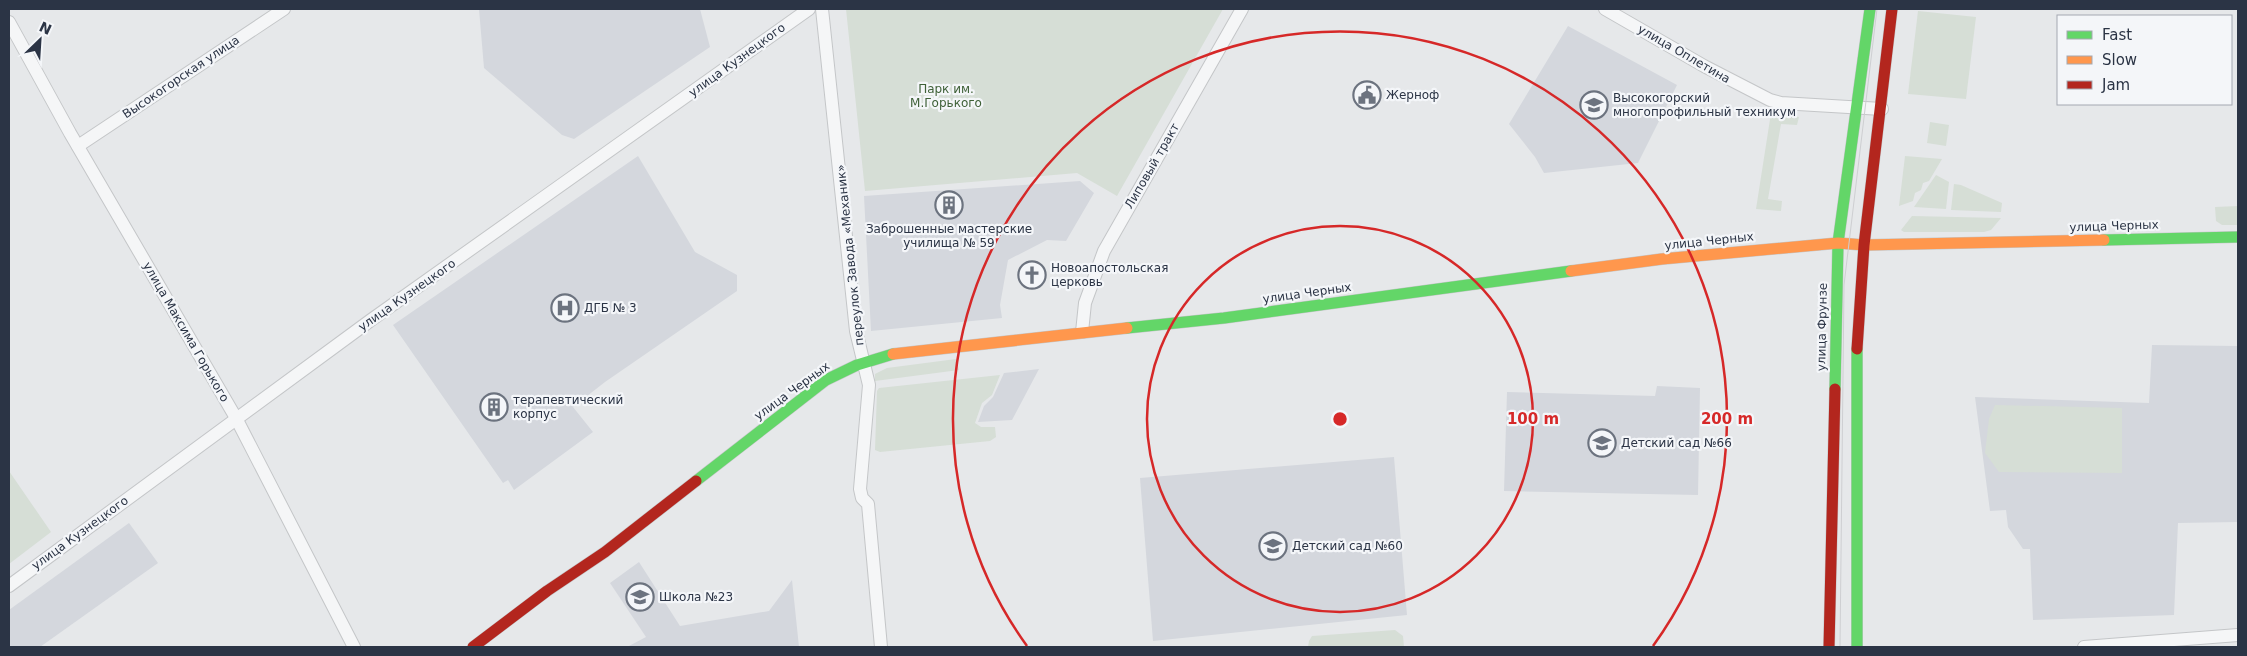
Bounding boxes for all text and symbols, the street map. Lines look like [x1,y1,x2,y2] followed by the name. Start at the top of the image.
[15,15,65,65] north arrow
[2057,15,2232,105] legend
[37,18,54,38] text: N
[686,20,788,100] street label: улица Кузнецкого
[1635,22,1733,86] street label: улица Оплетина
[2102,26,2132,44] text: Fast
[120,33,242,121] street label: Высокогорская улица
[2102,51,2137,69] text: Slow
[2101,76,2130,94] text: Jam
[1352,80,1382,110] public building icon: Жерноф
[910,82,982,110] park label: Парк им. М.Горького
[1386,88,1439,102] place label: Жерноф
[1579,90,1609,120] school or university icon: Высокогорский многопрофильный техникум
[1613,91,1796,119] place label: Высокогорский многопрофильный техникум
[1122,121,1182,211] street label: Липовый тракт
[834,164,866,346] street label: переулок Завода «Механик»
[934,190,964,220] building icon: Заброшенные мастерские училища № 59
[2069,217,2159,235] street label: улица Черных
[866,222,1032,250] place label: Заброшенные мастерские училища № 59
[1664,229,1754,253] street label: улица Черных
[356,256,458,334] street label: улица Кузнецкого
[140,260,232,404] street label: улица Максима Горького
[1017,260,1047,290] church icon: Новоапостольская церковь
[1051,261,1168,289] place label: Новоапостольская церковь
[1262,280,1352,306] street label: улица Черных
[1814,283,1830,371] street label: улица Фрунзе
[550,293,580,323] hospital icon: ДГБ № 3
[584,301,637,315] place label: ДГБ № 3
[752,359,832,423] street label: улица Черных
[479,392,509,422] building icon: терапевтический корпус
[513,393,623,421] place label: терапевтический корпус
[1331,410,1349,428] centre of rings
[1507,410,1559,428] text: 100 m
[1701,410,1753,428] text: 200 m
[1587,428,1617,458] school or university icon: Детский сад №66
[1621,436,1732,450] place label: Детский сад №66
[29,493,131,573] street label: улица Кузнецкого
[1258,531,1288,561] school or university icon: Детский сад №60
[1292,539,1403,553] place label: Детский сад №60
[625,582,655,612] school or university icon: Школа №23
[659,590,733,604] place label: Школа №23

